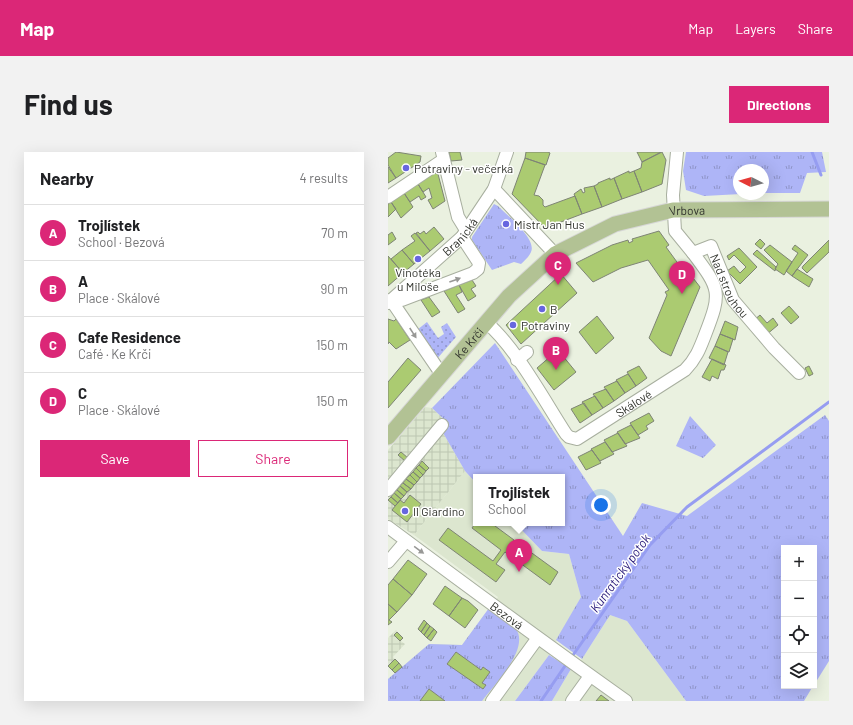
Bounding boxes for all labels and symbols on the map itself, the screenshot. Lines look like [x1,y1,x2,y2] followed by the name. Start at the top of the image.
[414,161,513,175] place label: Potraviny - večerka
[401,163,411,173] marker: Potraviny - večerka
[733,164,769,200] north arrow
[668,202,705,218] street label: Vrbova
[439,215,480,258] street label: Branická
[514,217,585,231] place label: Mistr Jan Hus
[501,219,511,229] marker: Mistr Jan Hus
[545,252,571,285] pin: C
[708,252,752,320] street label: Nad strouhou
[413,254,423,264] marker: Vinotéka u Miloše
[669,261,695,294] pin: D
[395,265,441,293] place label: Vinotéka u Miloše
[449,277,461,283] one-way arrow
[550,302,558,316] place label: B
[537,304,547,314] marker: B
[521,318,570,332] place label: Potraviny
[508,320,518,330] marker: Potraviny
[451,324,486,361] street label: Ke Krči
[409,327,416,339] one-way arrow
[543,337,569,370] pin: B
[613,386,654,420] street label: Skálové
[591,495,611,515] your location
[413,504,465,518] place label: Il Giardino
[400,506,410,516] marker: Il Giardino
[586,530,654,615] water label: Kunratický potok
[506,539,532,572] pin: A
[414,546,425,554] one-way arrow
[488,598,526,632] street label: Bezová

